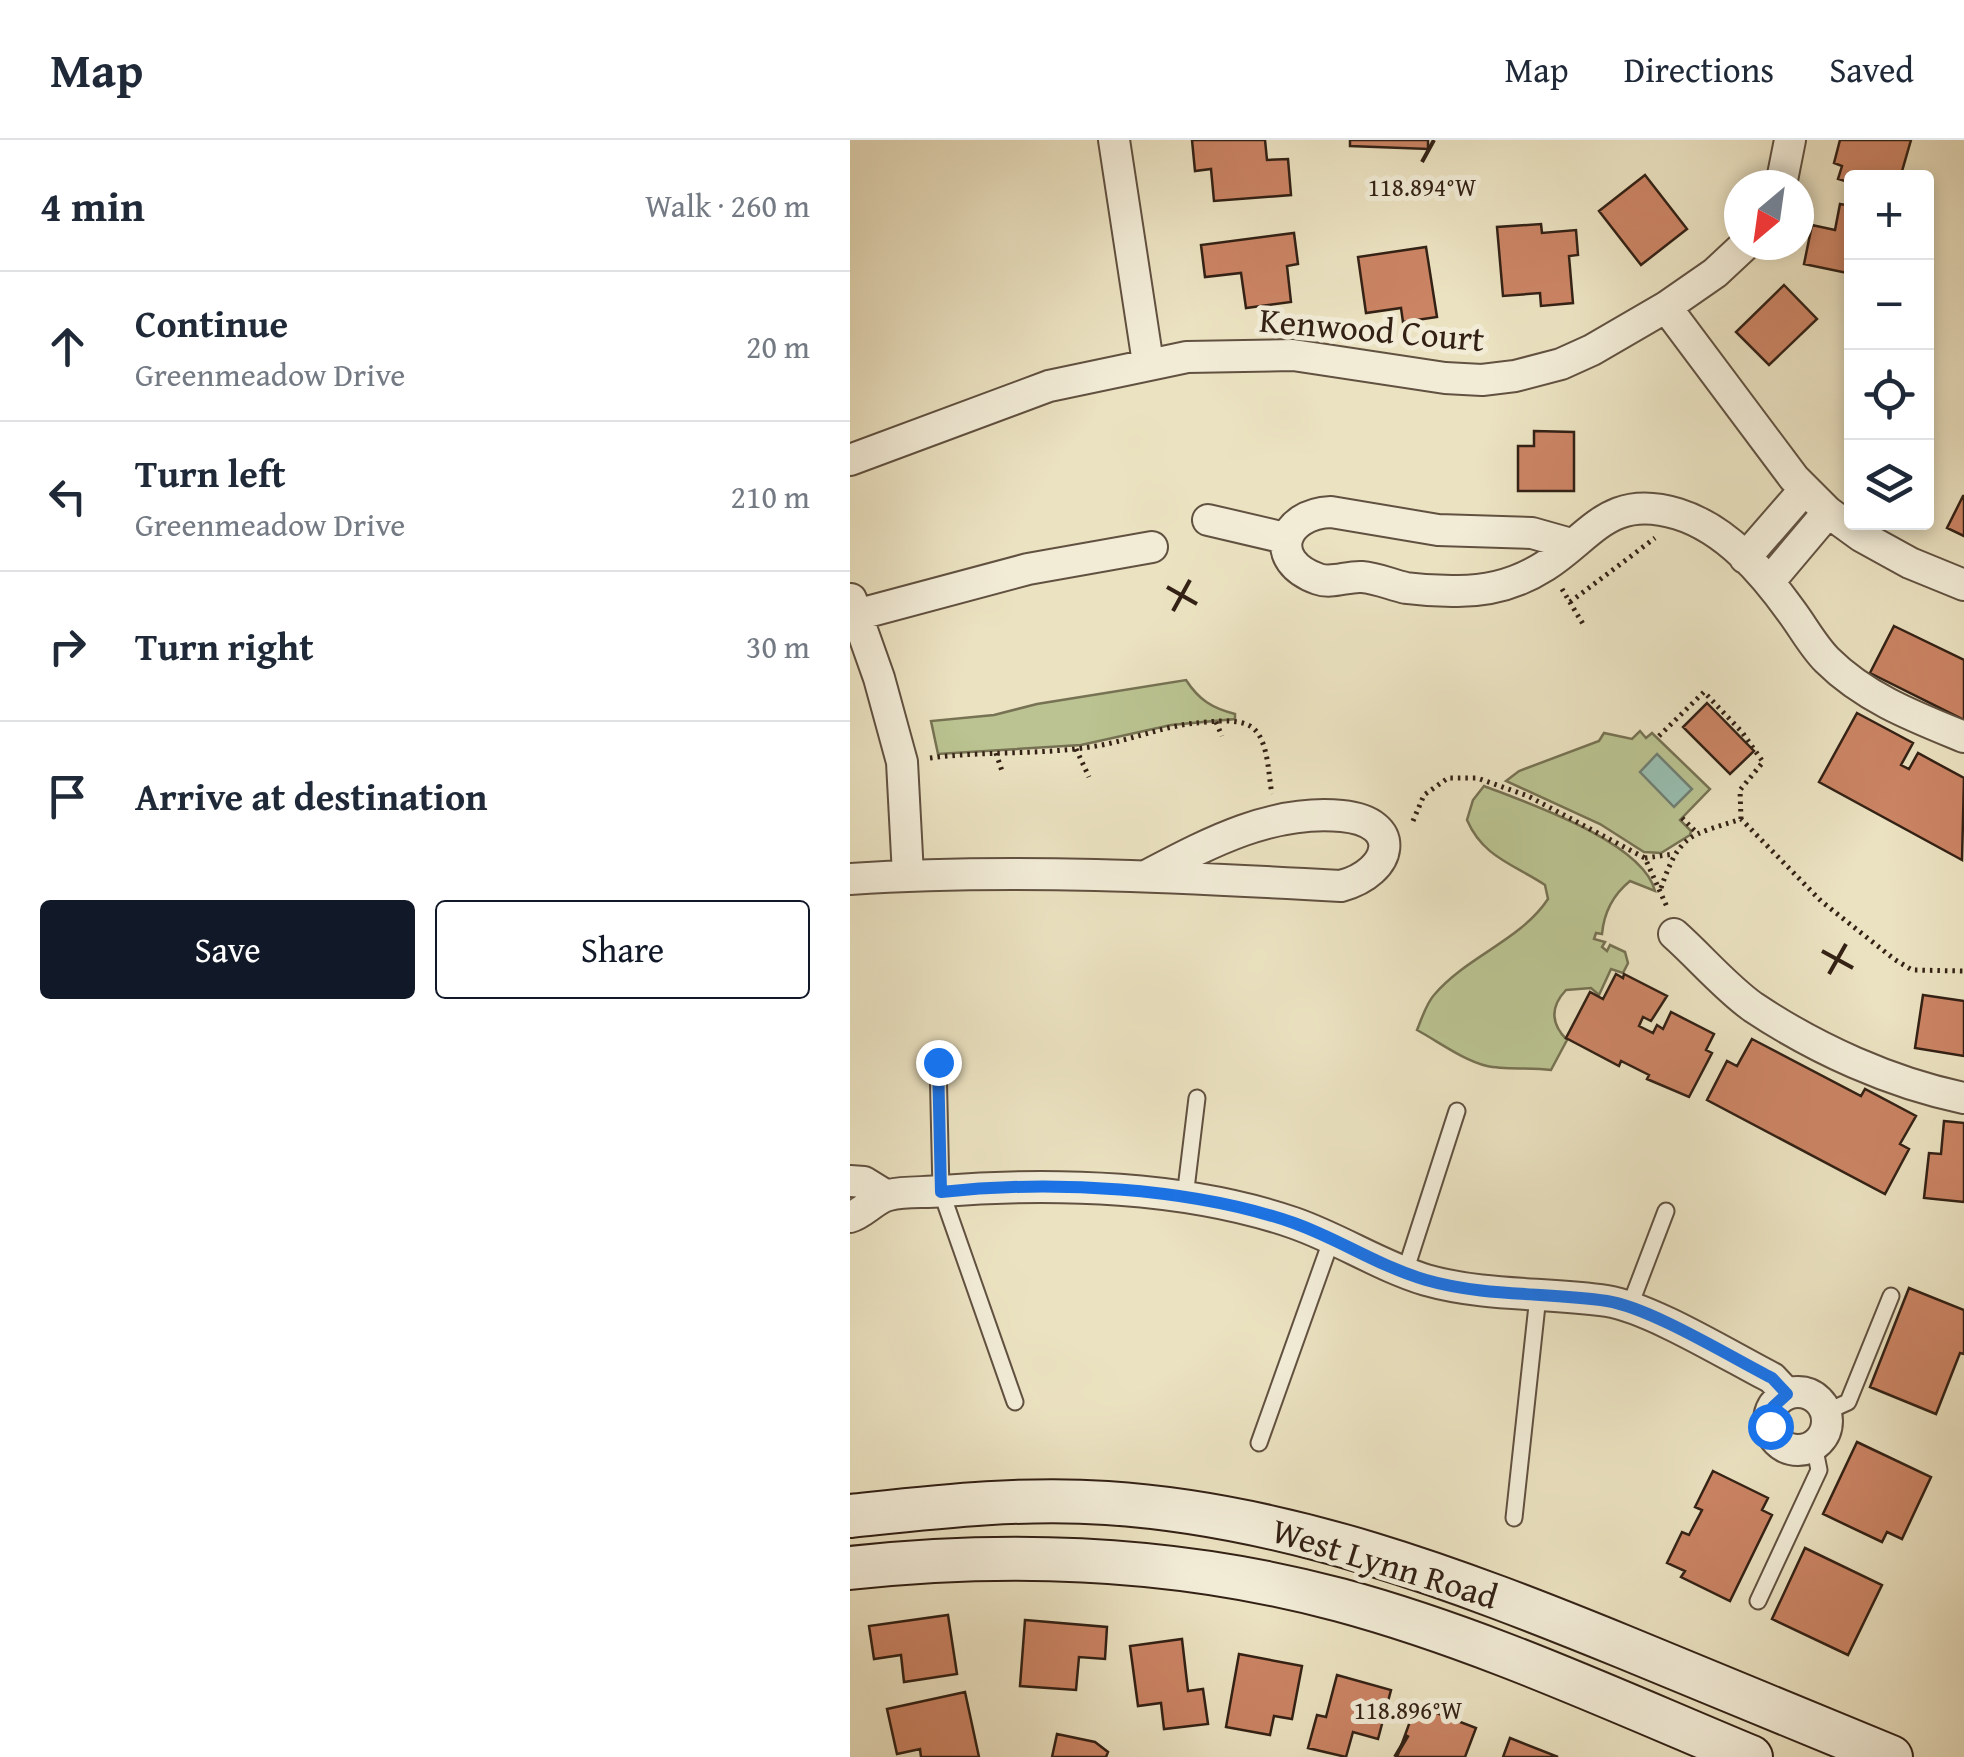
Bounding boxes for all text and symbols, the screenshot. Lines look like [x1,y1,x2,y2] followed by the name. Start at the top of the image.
[50,34,143,105] text: Map
[1505,44,1569,95] text: Map
[1624,44,1774,95] text: Directions
[1829,44,1914,95] text: Saved
[1368,169,1476,205] text: 118.894°W
[1724,170,1814,260] north arrow
[1844,170,1934,530] map controls
[1844,170,1934,260] button: +
[40,175,145,236] text: 4 min
[645,182,810,229] text: Walk · 260 m
[1844,260,1934,350] button: −
[1257,294,1487,364] street label: Kenwood Court
[135,295,288,351] text: Continue
[40,319,95,374] icon: ahead
[746,323,810,370] text: 20 m
[1844,350,1934,440] button: locate
[135,351,405,398] text: Greenmeadow Drive
[1844,440,1934,530] button: layers
[135,445,286,501] text: Turn left
[40,469,95,524] icon: left
[731,473,810,520] text: 210 m
[135,501,405,548] text: Greenmeadow Drive
[135,618,314,674] text: Turn right
[40,619,95,674] icon: right
[746,623,810,670] text: 30 m
[135,768,488,824] text: Arrive at destination
[40,769,95,824] icon: arrive
[40,900,415,999] button: Save
[435,900,810,999] button: Share
[916,1040,962,1086] route end
[1748,1404,1794,1450] route start
[1266,1504,1504,1622] street label: West Lynn Road
[1354,1692,1462,1728] text: 118.896°W

